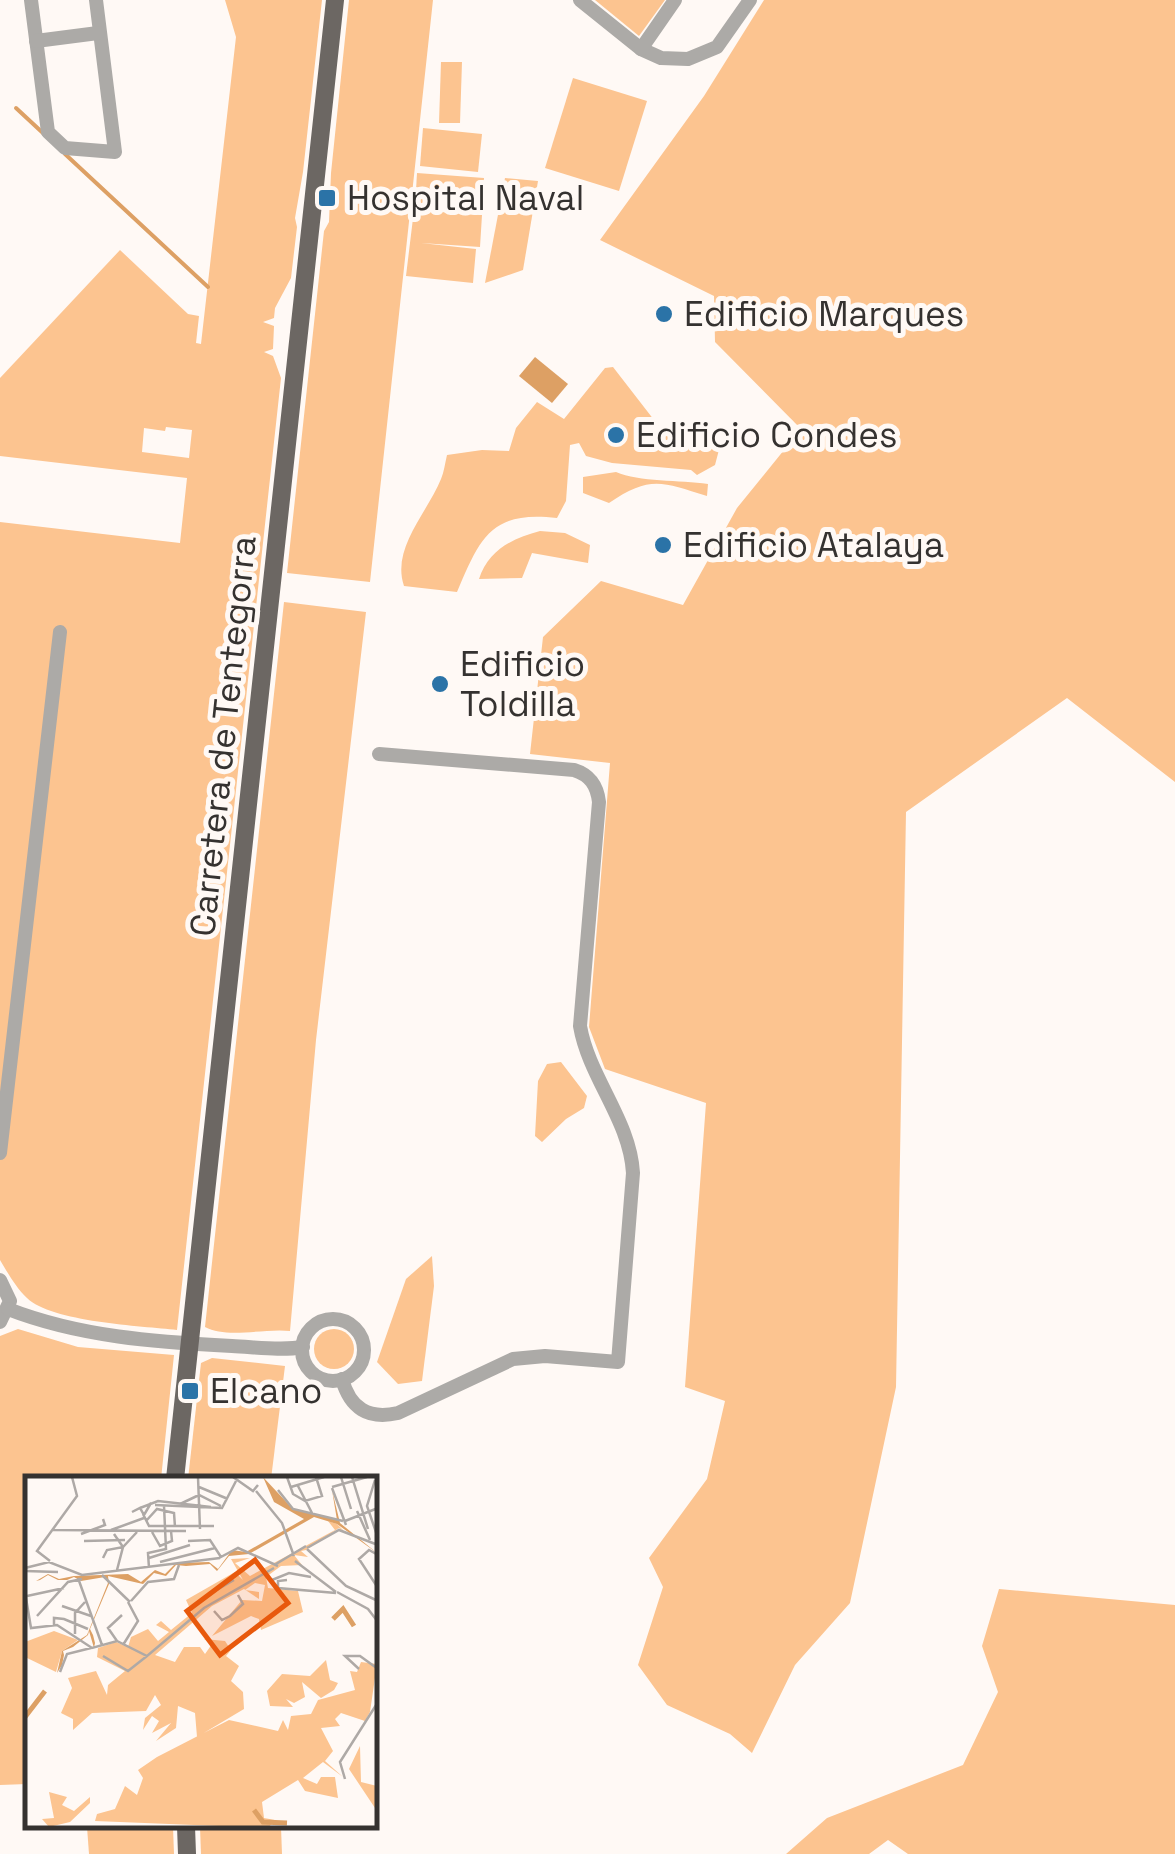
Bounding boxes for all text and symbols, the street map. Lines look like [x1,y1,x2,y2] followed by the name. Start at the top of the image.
[347,176,584,220] place label: Hospital Naval
[316,187,338,209] marker: Hospital Naval
[684,292,964,336] place label: Edificio Marques
[653,303,675,325] marker: Edificio Marques
[636,413,897,457] place label: Edificio Condes
[605,424,627,446] marker: Edificio Condes
[683,523,944,567] place label: Edificio Atalaya
[180,533,266,939] street label: Carretera de Tentegorra
[652,534,674,556] marker: Edificio Atalaya
[460,642,585,726] place label: Edificio Toldilla
[429,673,451,695] marker: Edificio Toldilla
[210,1369,322,1413] place label: Elcano
[179,1380,201,1402] marker: Elcano
[25,1476,378,1829] inset map

